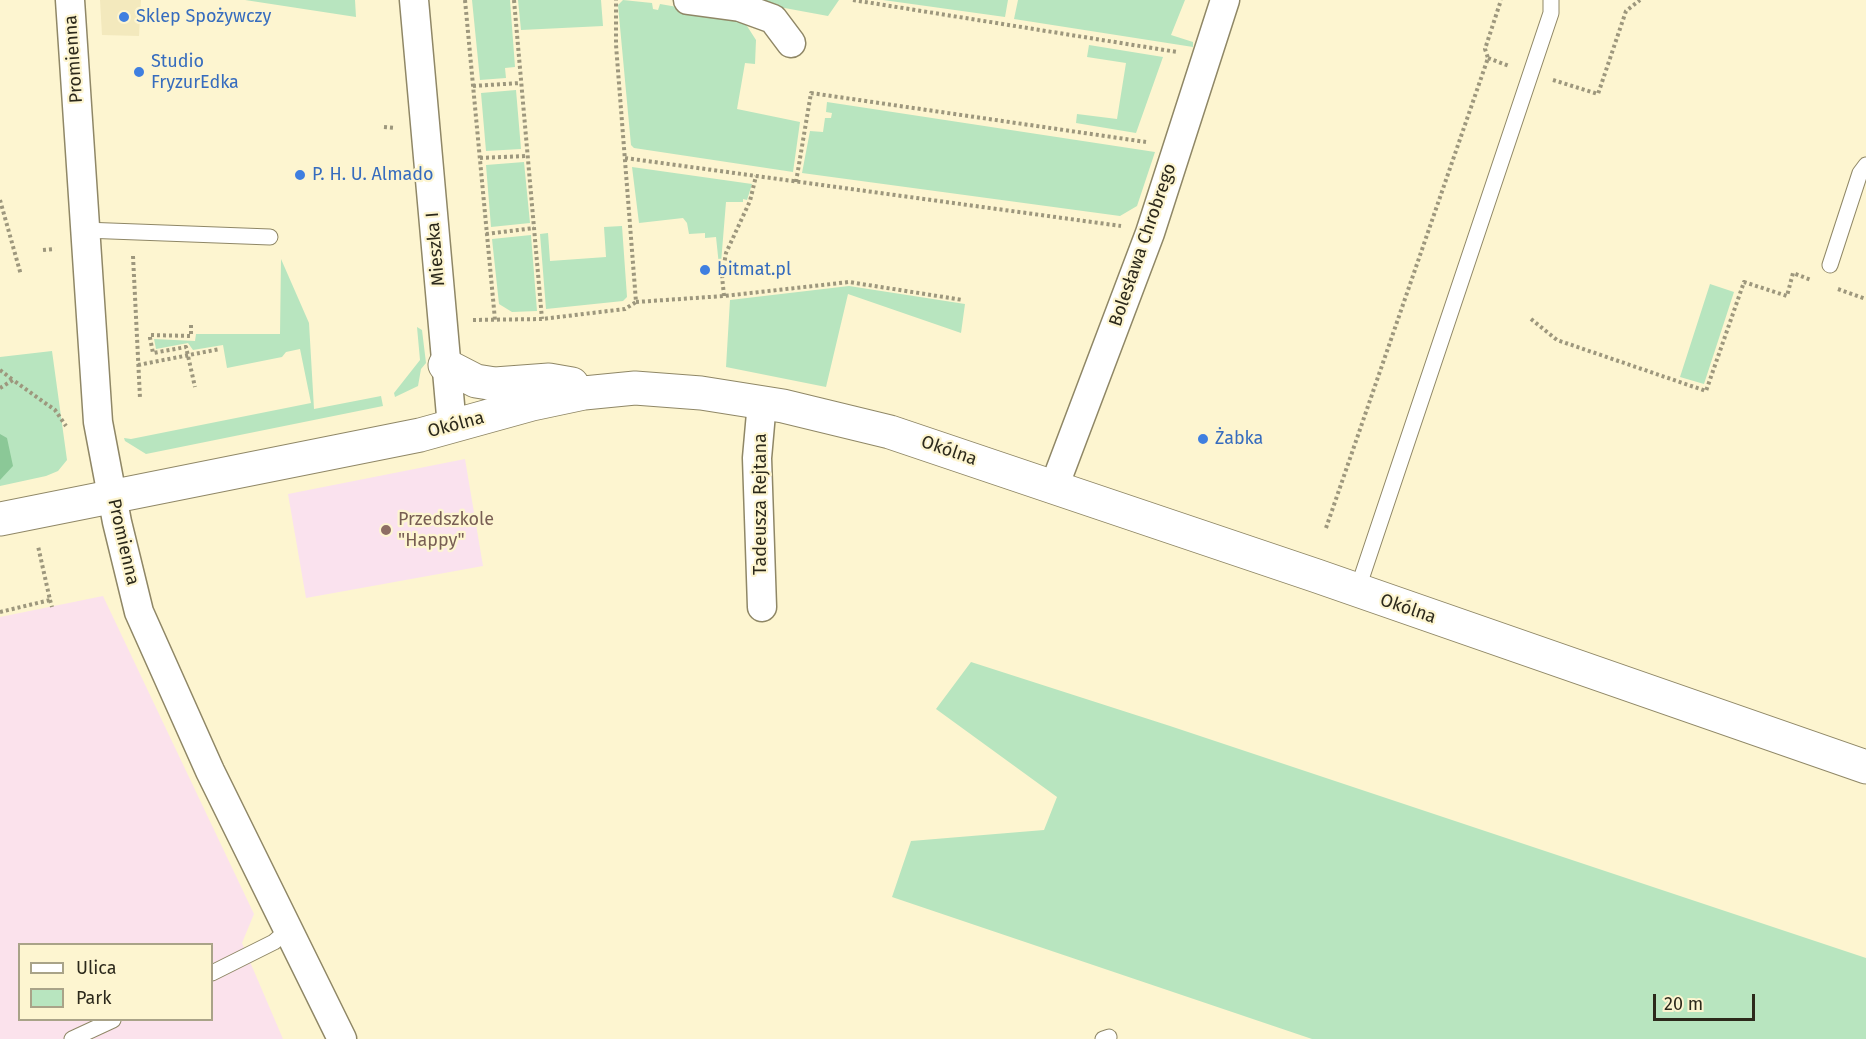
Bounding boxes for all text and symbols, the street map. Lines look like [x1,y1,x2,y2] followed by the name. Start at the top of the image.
[136,6,271,28] place label: Sklep Spożywczy
[117,10,131,24] marker: Sklep Spożywczy
[60,14,88,104] street label: Promienna
[151,51,239,94] place label: Studio FryzurEdka
[132,65,146,79] marker: Studio FryzurEdka
[1105,161,1181,329] street label: Bolesława Chrobrego
[312,164,434,186] place label: P. H. U. Almado
[293,168,307,182] marker: P. H. U. Almado
[422,211,450,287] street label: Mieszka I
[717,259,791,281] place label: bitmat.pl
[698,263,712,277] marker: bitmat.pl
[425,407,487,443] street label: Okólna
[1215,428,1263,450] place label: Żabka
[918,431,980,471] street label: Okólna
[1196,432,1210,446] marker: Żabka
[750,433,772,575] street label: Tadeusza Rejtana
[103,497,143,587] street label: Promienna
[398,509,494,552] place label: Przedszkole "Happy"
[379,523,393,537] marker: Przedszkole "Happy"
[1377,589,1439,629] street label: Okólna
[18,943,213,1021] legend
[76,957,116,979] text: Ulica
[1656,982,1758,1020] scale bar
[76,987,111,1009] text: Park
[1664,993,1703,1015] text: 20 m

